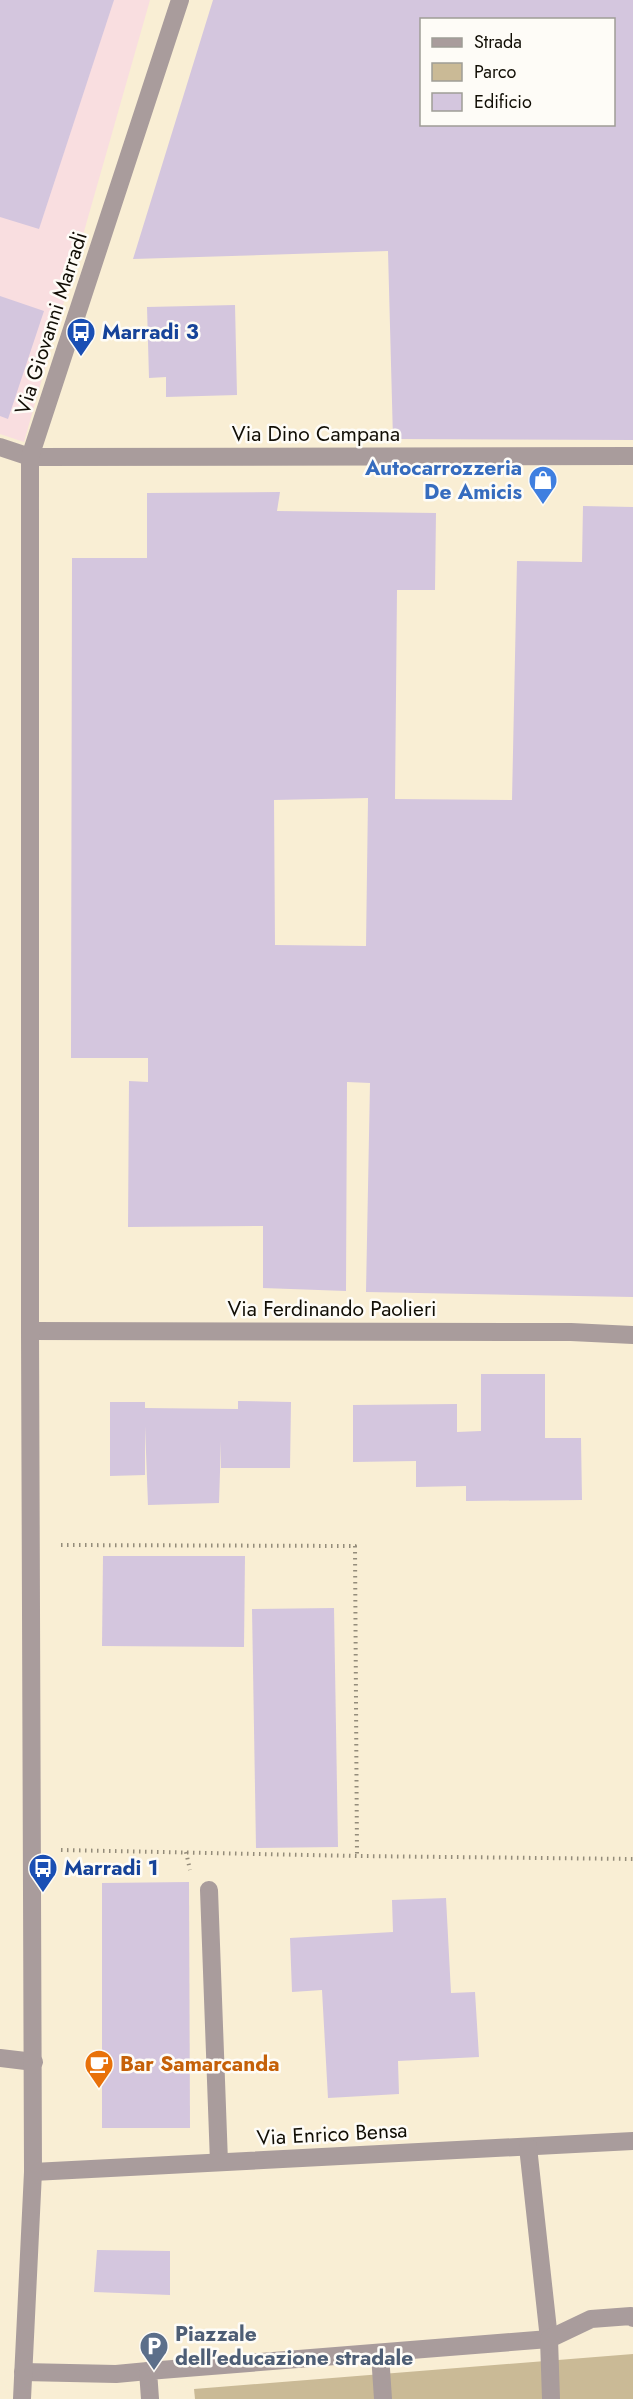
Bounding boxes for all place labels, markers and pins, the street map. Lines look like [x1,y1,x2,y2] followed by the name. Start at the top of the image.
[65,316,97,358] bus stop icon: Marradi 3
[102,317,199,347] place label: Marradi 3
[364,453,522,507] place label: Autocarrozzeria De Amicis
[527,464,559,506] shop icon: Autocarrozzeria De Amicis
[27,1852,59,1894] bus stop icon: Marradi 1
[64,1853,158,1883] place label: Marradi 1
[83,2048,115,2090] cafe icon: Bar Samarcanda
[120,2049,280,2079] place label: Bar Samarcanda
[175,2319,413,2373] place label: Piazzale dell'educazione stradale
[138,2330,170,2372] parking icon: Piazzale dell'educazione stradale

